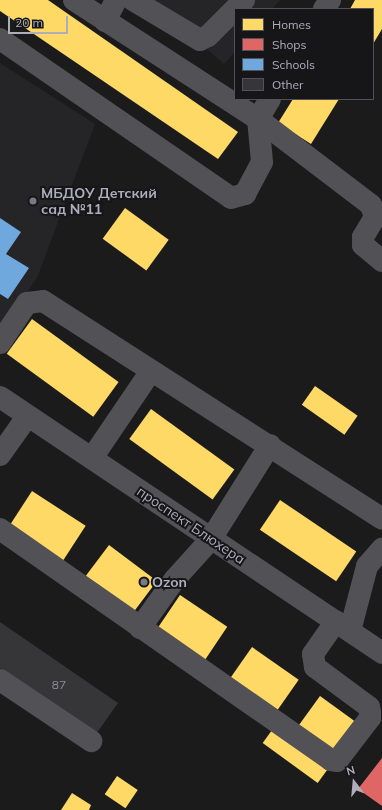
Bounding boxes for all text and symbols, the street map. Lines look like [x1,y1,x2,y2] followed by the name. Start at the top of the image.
[10,8,70,34] scale bar
[234,8,374,100] legend
[15,15,43,30] text: 20 m
[272,17,311,32] text: Homes
[272,37,307,52] text: Shops
[272,57,315,72] text: Schools
[272,77,303,92] text: Other
[41,185,157,218] place label: МБДОУ Детский сад №11
[28,196,38,206] marker: МБДОУ Детский сад №11
[134,483,248,567] street label: проспект Блюхера
[152,574,187,590] place label: Ozon
[139,577,149,587] marker: Ozon
[52,678,66,692] house number: 87
[334,762,374,802] north arrow
[345,763,357,778] text: N

